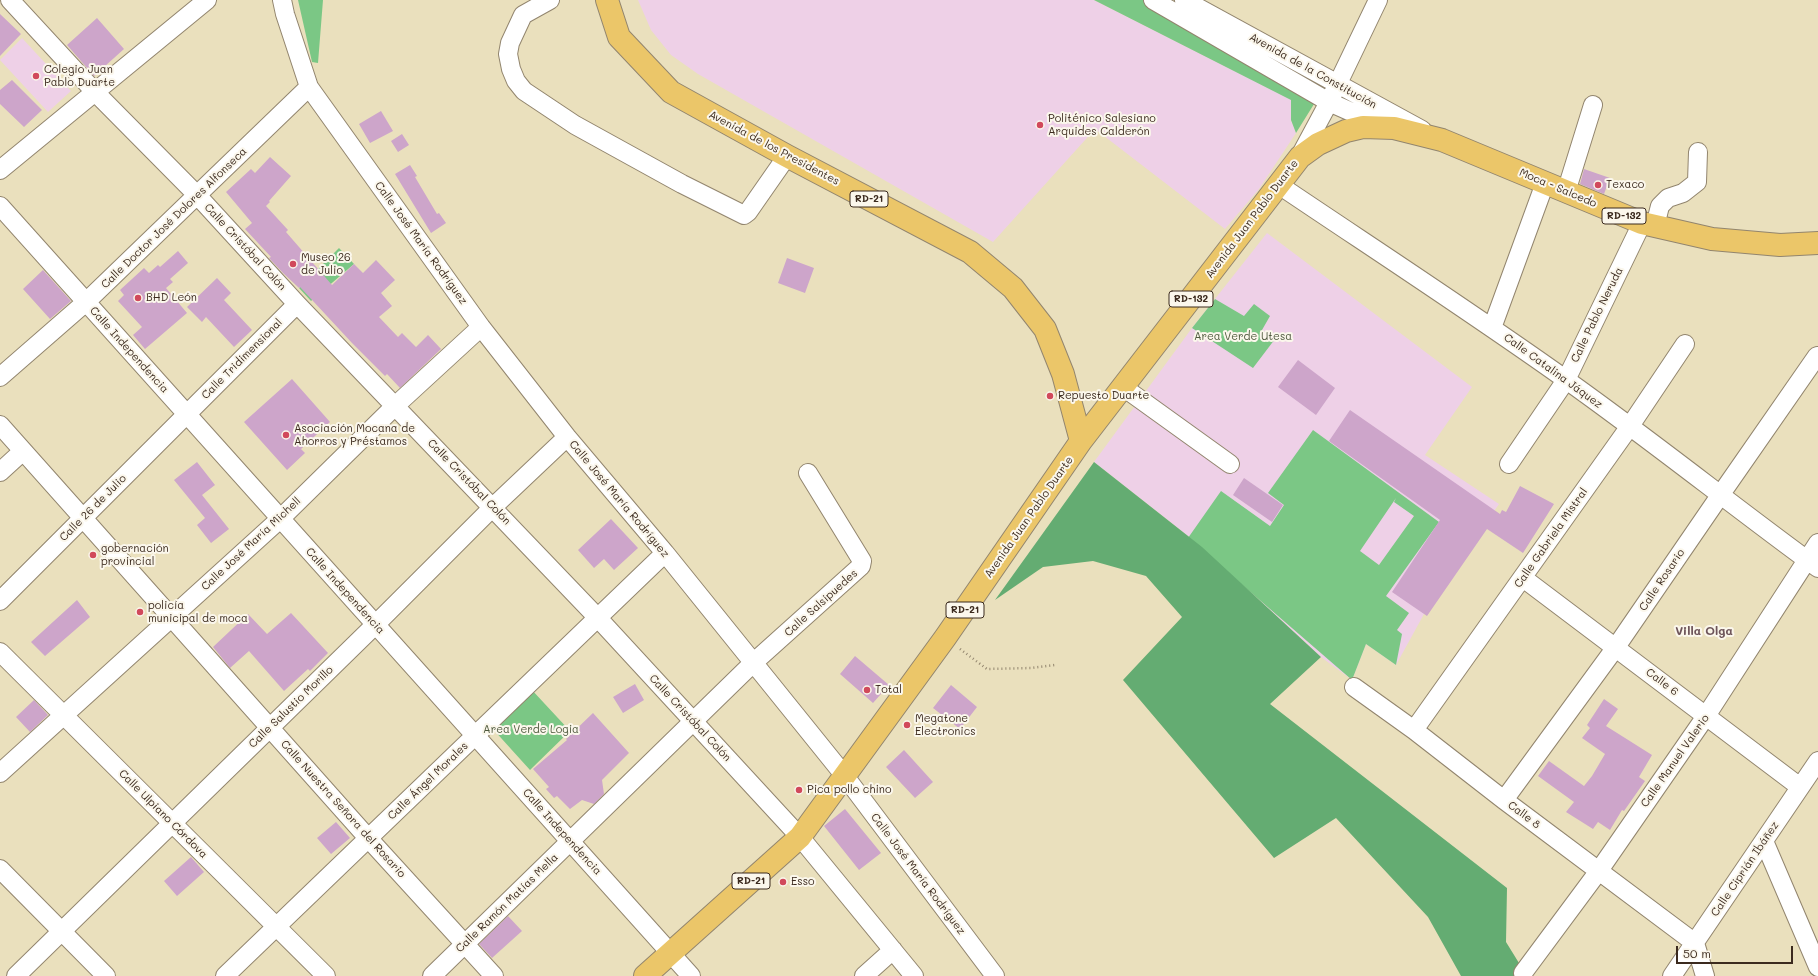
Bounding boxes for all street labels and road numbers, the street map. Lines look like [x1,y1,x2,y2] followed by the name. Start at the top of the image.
[1247,30,1379,112] street label: Avenida de la Constitución
[706,108,842,188] street label: Avenida de los Presidentes
[99,145,249,291] street label: Calle Doctor José Dolores Alfonseca
[1203,157,1301,281] street label: Avenida Juan Pablo Duarte
[1517,166,1599,210] street label: Moca - Salcedo
[372,179,470,307] street label: Calle José María Rodríguez
[850,191,888,207] road number: RD-21
[201,201,289,293] street label: Calle Cristóbal Colón
[1602,208,1646,224] road number: RD-132
[1568,265,1626,365] street label: Calle Pablo Neruda
[1169,291,1213,307] road number: RD-132
[87,304,171,396] street label: Calle Independencia
[199,316,285,402] street label: Calle Tridimensional
[1501,331,1605,411] street label: Calle Catalina Jáquez
[425,436,513,528] street label: Calle Cristóbal Colón
[566,438,672,560] street label: Calle José María Rodríguez
[982,454,1076,580] street label: Avenida Juan Pablo Duarte
[57,472,129,544] street label: Calle 26 de Julio
[1512,486,1590,590] street label: Calle Gabriela Mistral
[199,495,303,593] street label: Calle José María Michell
[303,545,387,637] street label: Calle Independencia
[1636,547,1688,613] street label: Calle Rosario
[782,567,860,639] street label: Calle Salsipuedes
[946,602,984,618] road number: RD-21
[246,663,336,751] street label: Calle Salustio Morillo
[1643,666,1681,698] street label: Calle 6
[646,672,734,764] street label: Calle Cristóbal Colón
[1638,712,1712,810] street label: Calle Manuel Valerio
[278,738,408,880] street label: Calle Nuestra Señora del Rosario
[385,739,471,823] street label: Calle Ángel Morales
[116,767,210,861] street label: Calle Ulpiano Córdova
[520,786,604,878] street label: Calle Independencia
[1505,799,1543,831] street label: Calle 8
[868,811,968,937] street label: Calle José María Rodríguez
[1708,819,1782,919] street label: Calle Ciprián Ibáñez
[453,851,561,955] street label: Calle Ramón Matías Mella
[732,873,770,889] road number: RD-21

